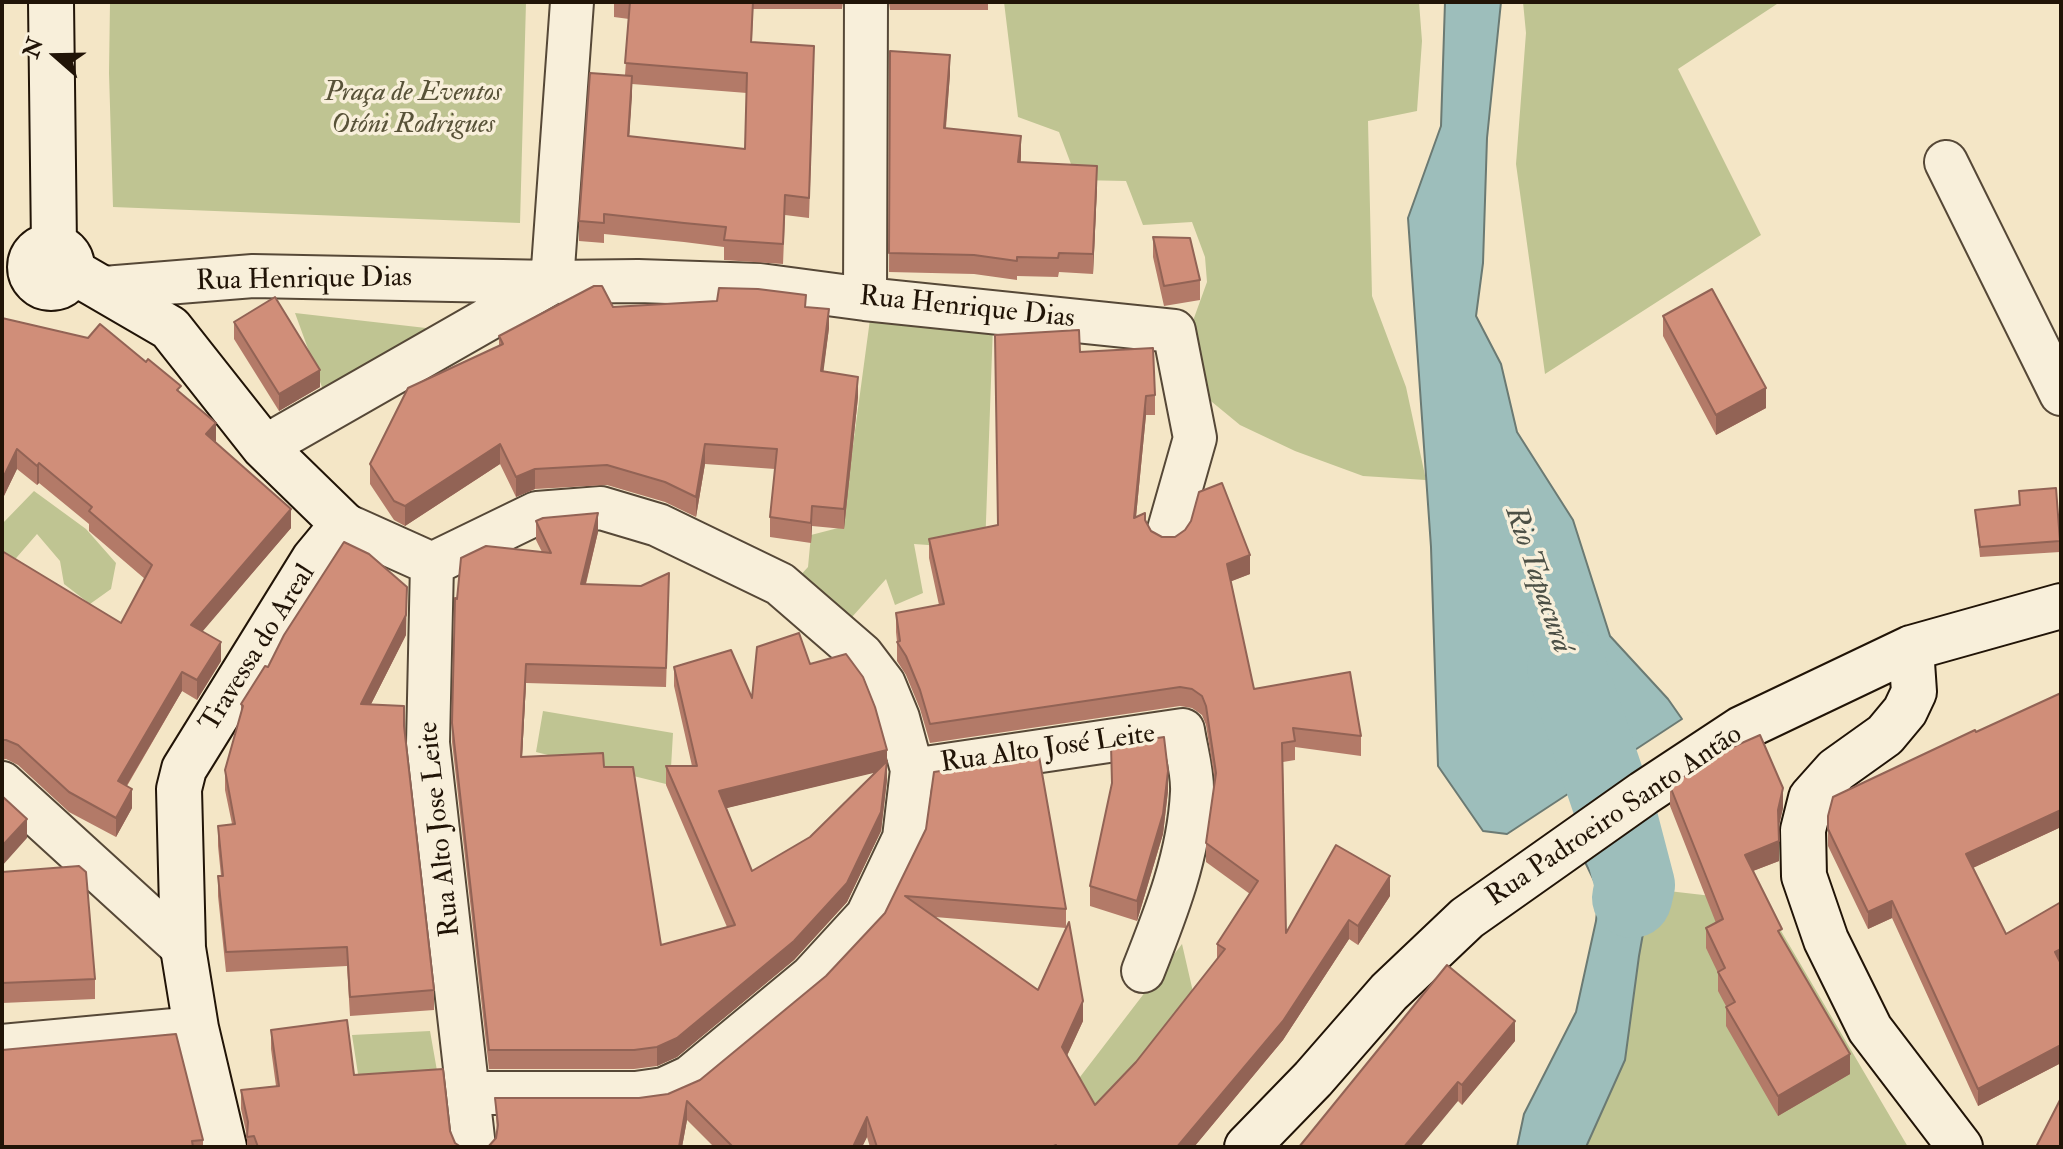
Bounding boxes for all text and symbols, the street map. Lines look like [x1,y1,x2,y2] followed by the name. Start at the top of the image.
[16,16,96,96] north arrow
[17,34,50,62] text: N
[324,77,502,143] park label: Praça de Eventos Otóni Rodrigues
[196,262,412,300] street label: Rua Henrique Dias
[858,281,1076,337] street label: Rua Henrique Dias
[1495,502,1579,658] water label: Rio Tapacurá
[194,559,324,739] street label: Travessa do Areal
[939,718,1157,782] street label: Rua Alto José Leite
[1481,719,1749,915] street label: Rua Padroeiro Santo Antão
[413,720,469,938] street label: Rua Alto Jose Leite

